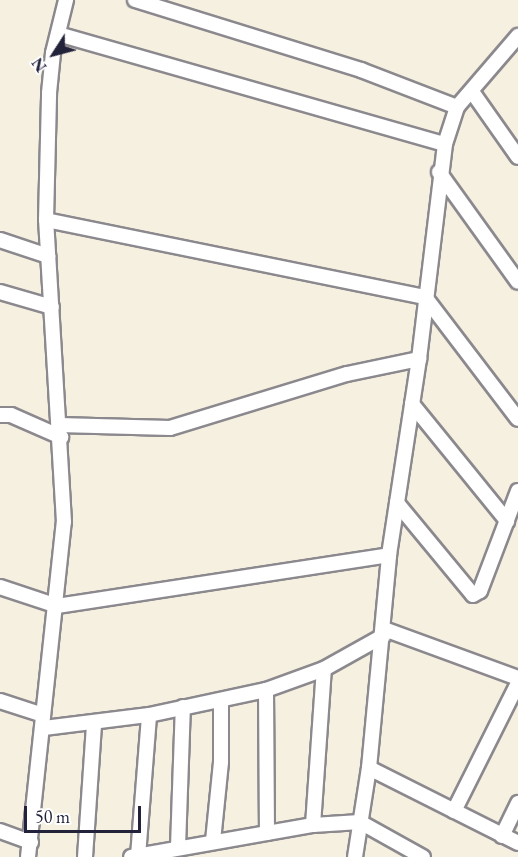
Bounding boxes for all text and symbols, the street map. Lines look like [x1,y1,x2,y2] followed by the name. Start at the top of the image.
[24,24,84,84] north arrow
[27,53,51,76] text: N
[27,794,144,832] scale bar
[35,805,70,828] text: 50 m

